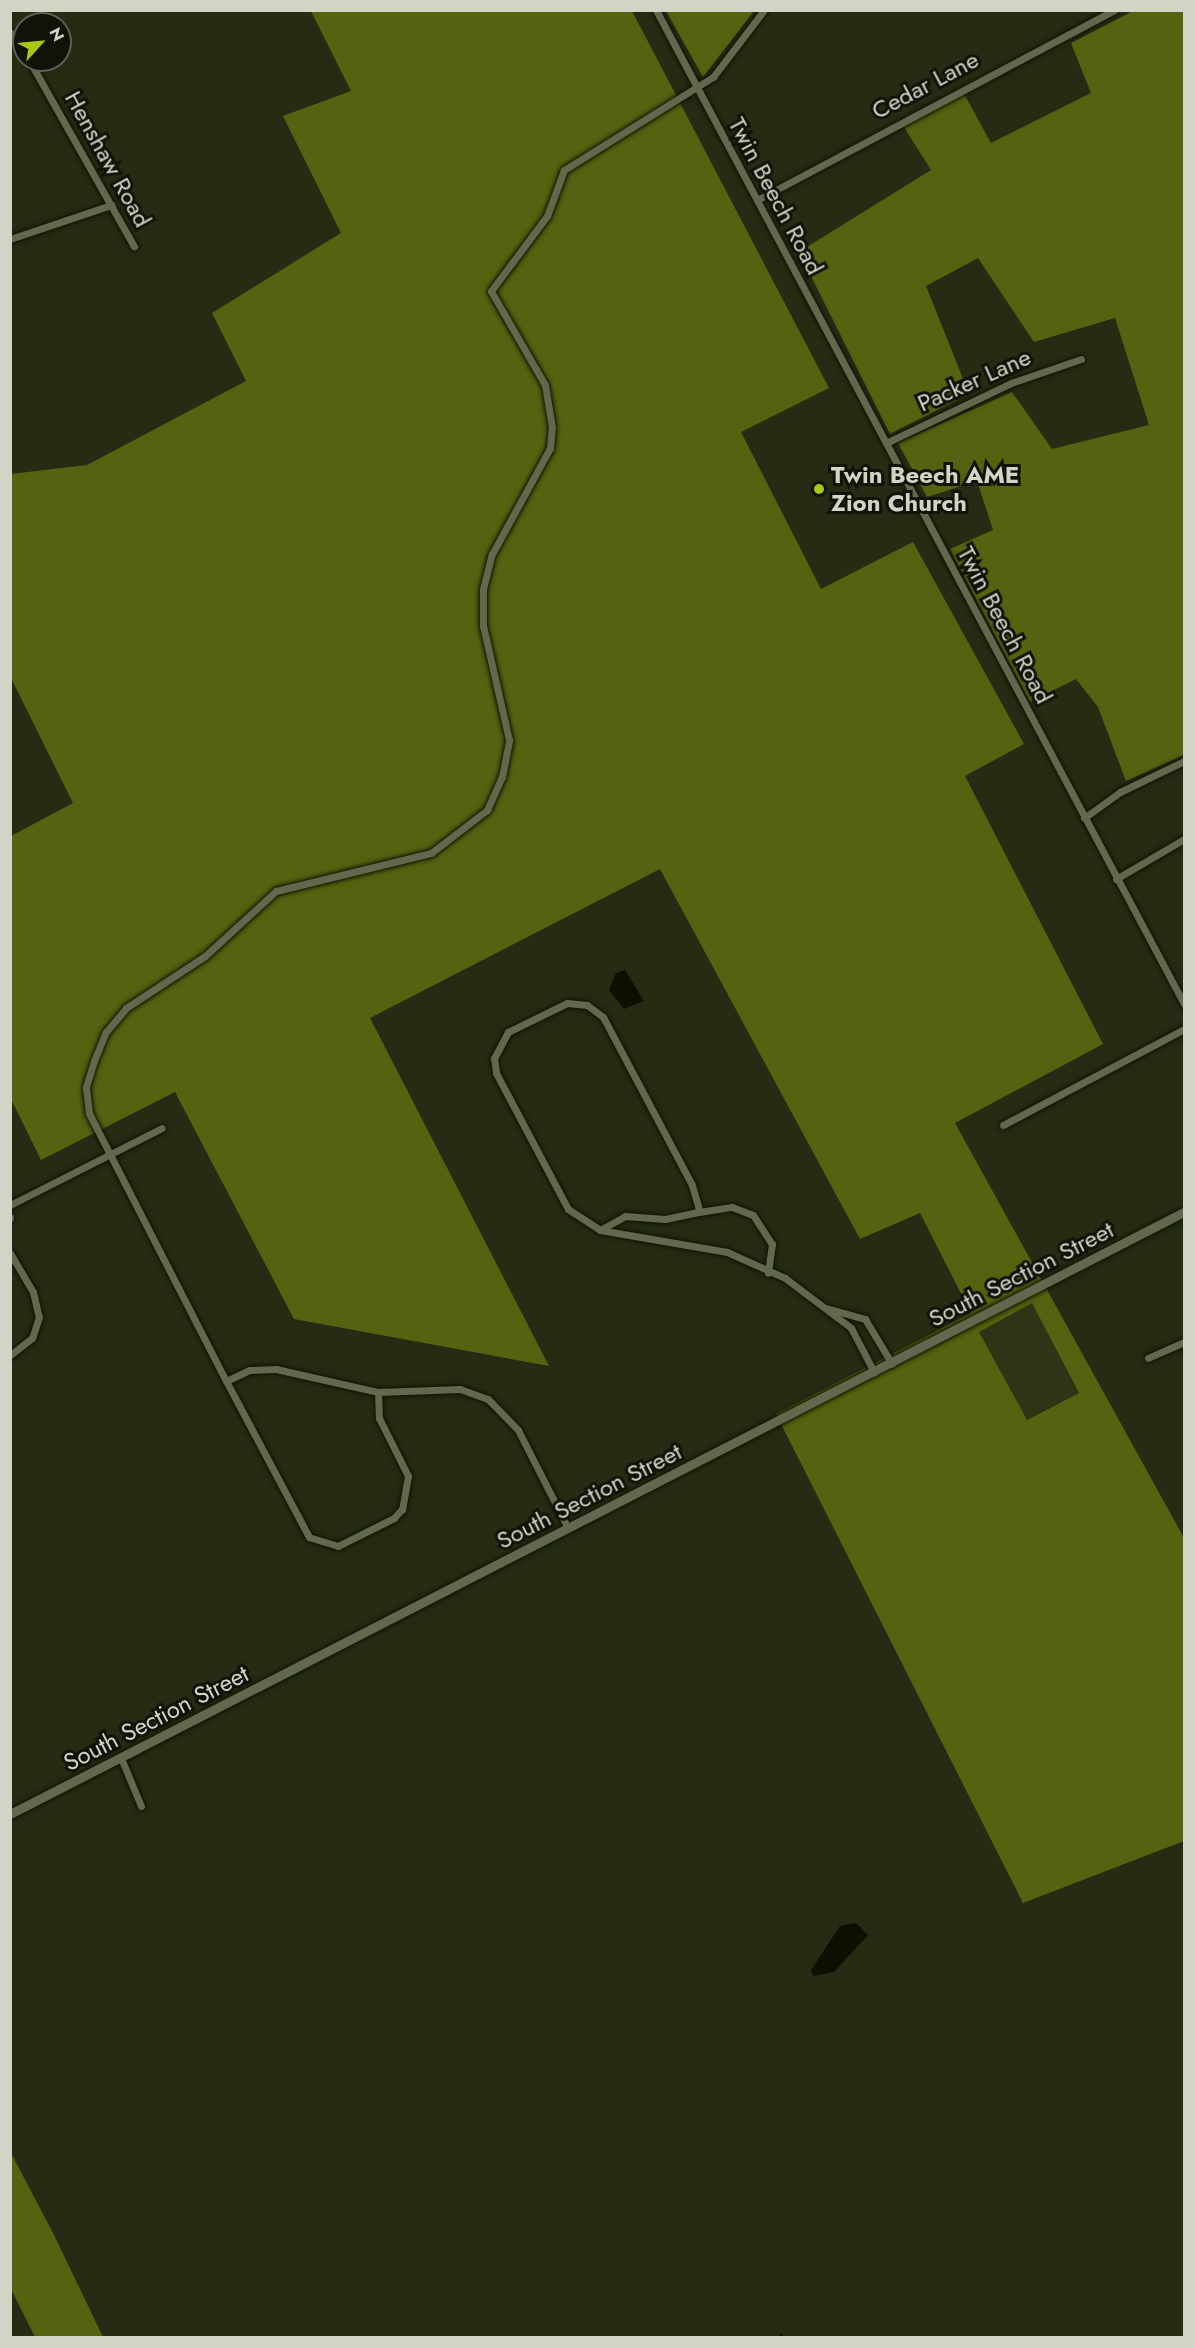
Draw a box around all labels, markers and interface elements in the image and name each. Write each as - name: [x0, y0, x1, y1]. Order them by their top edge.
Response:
- north arrow: [12, 12, 72, 72]
- text: N: [44, 24, 70, 45]
- street label: Cedar Lane: [867, 45, 983, 125]
- street label: Henshaw Road: [59, 86, 157, 232]
- street label: Twin Beech Road: [722, 112, 830, 280]
- street label: Packer Lane: [913, 342, 1035, 418]
- place label: Twin Beech AME Zion Church: [831, 461, 1019, 517]
- marker: Twin Beech AME Zion Church: [812, 482, 826, 496]
- street label: Twin Beech Road: [951, 541, 1059, 709]
- street label: South Section Street: [924, 1215, 1118, 1333]
- street label: South Section Street: [492, 1437, 686, 1555]
- street label: South Section Street: [59, 1659, 253, 1777]

